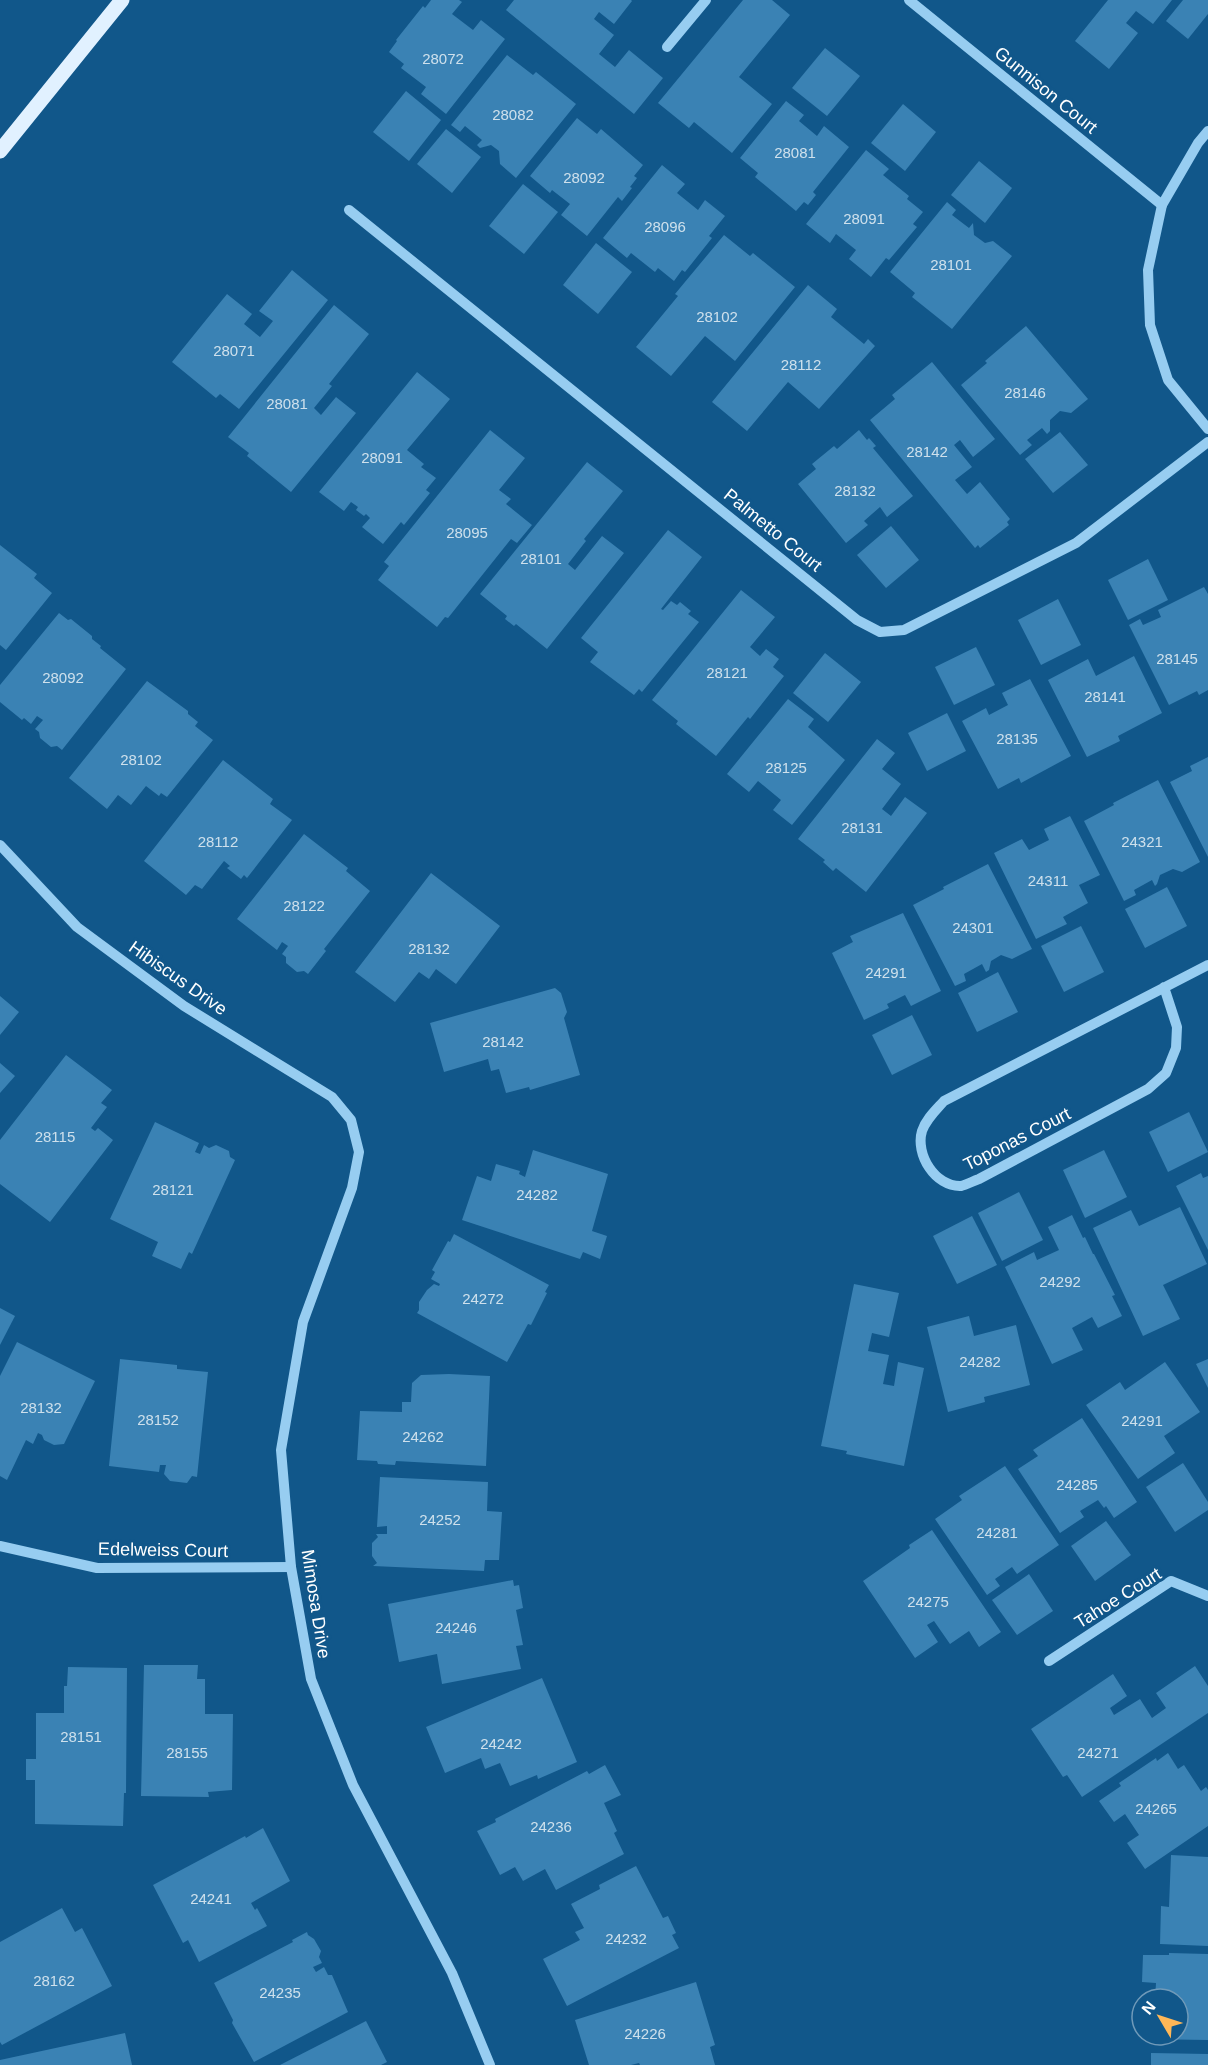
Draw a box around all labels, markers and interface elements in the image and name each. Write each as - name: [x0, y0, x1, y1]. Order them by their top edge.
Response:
- street label: Gunnison Court: [991, 43, 1101, 137]
- house number: 28072: [422, 50, 464, 67]
- house number: 28082: [492, 106, 534, 123]
- house number: 28081: [774, 144, 816, 161]
- house number: 28092: [563, 169, 605, 186]
- house number: 28091: [843, 210, 885, 227]
- house number: 28096: [644, 218, 686, 235]
- house number: 28101: [930, 256, 972, 273]
- house number: 28102: [696, 308, 738, 325]
- house number: 28071: [213, 342, 255, 359]
- house number: 28112: [781, 356, 821, 373]
- house number: 28146: [1004, 384, 1046, 401]
- house number: 28081: [266, 395, 308, 412]
- house number: 28142: [906, 443, 948, 460]
- house number: 28091: [361, 449, 403, 466]
- house number: 28132: [834, 482, 876, 499]
- street label: Palmetto Court: [720, 484, 826, 576]
- house number: 28095: [446, 524, 488, 541]
- house number: 28101: [520, 550, 562, 567]
- house number: 28145: [1156, 650, 1198, 667]
- house number: 28121: [706, 664, 748, 681]
- house number: 28092: [42, 669, 84, 686]
- house number: 28141: [1084, 688, 1126, 705]
- house number: 28135: [996, 730, 1038, 747]
- house number: 28102: [120, 751, 162, 768]
- house number: 28125: [765, 759, 807, 776]
- house number: 28131: [841, 819, 883, 836]
- house number: 28112: [198, 833, 238, 850]
- house number: 24321: [1121, 833, 1163, 850]
- house number: 24311: [1028, 872, 1068, 889]
- house number: 28122: [283, 897, 325, 914]
- house number: 24301: [952, 919, 994, 936]
- street label: Hibiscus Drive: [125, 937, 231, 1019]
- house number: 28132: [408, 940, 450, 957]
- house number: 24291: [865, 964, 907, 981]
- house number: 28142: [482, 1033, 524, 1050]
- street label: Toponas Court: [960, 1104, 1074, 1174]
- house number: 28115: [35, 1128, 75, 1145]
- house number: 28121: [152, 1181, 194, 1198]
- house number: 24282: [516, 1186, 558, 1203]
- house number: 24292: [1039, 1273, 1081, 1290]
- house number: 24272: [462, 1290, 504, 1307]
- house number: 24282: [959, 1353, 1001, 1370]
- house number: 28132: [20, 1399, 62, 1416]
- house number: 28152: [137, 1411, 179, 1428]
- house number: 24291: [1121, 1412, 1163, 1429]
- house number: 24262: [402, 1428, 444, 1445]
- house number: 24285: [1056, 1476, 1098, 1493]
- house number: 24252: [419, 1511, 461, 1528]
- house number: 24281: [976, 1524, 1018, 1541]
- street label: Edelweiss Court: [98, 1539, 228, 1561]
- street label: Mimosa Drive: [298, 1548, 334, 1660]
- street label: Tahoe Court: [1071, 1564, 1165, 1632]
- house number: 24275: [907, 1593, 949, 1610]
- house number: 24246: [435, 1619, 477, 1636]
- house number: 28151: [60, 1728, 102, 1745]
- house number: 24242: [480, 1735, 522, 1752]
- house number: 28155: [166, 1744, 208, 1761]
- house number: 24271: [1077, 1744, 1119, 1761]
- house number: 24265: [1135, 1800, 1177, 1817]
- house number: 24236: [530, 1818, 572, 1835]
- house number: 24241: [190, 1890, 232, 1907]
- house number: 24232: [605, 1930, 647, 1947]
- house number: 28162: [33, 1972, 75, 1989]
- house number: 24235: [259, 1984, 301, 2001]
- north arrow: [1130, 1987, 1190, 2047]
- text: N: [1138, 1998, 1159, 2018]
- house number: 24226: [624, 2025, 666, 2042]

